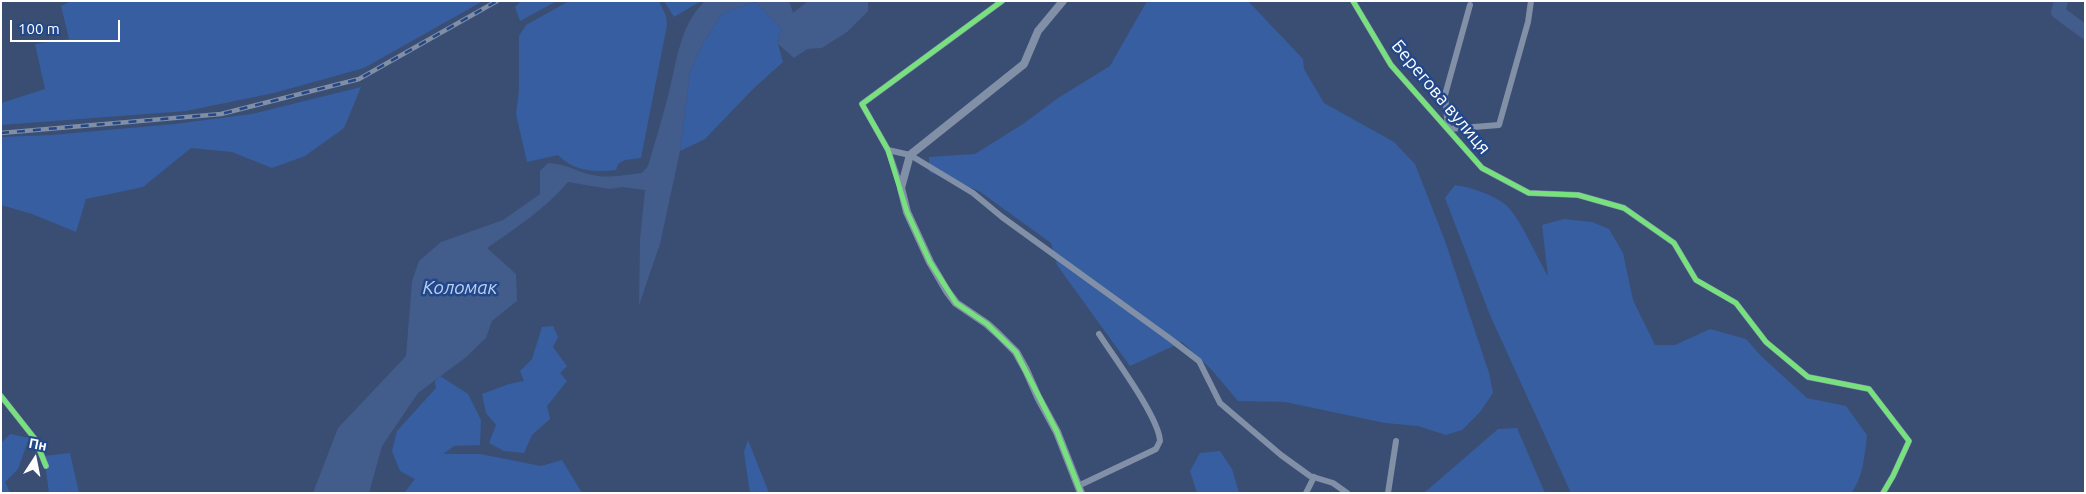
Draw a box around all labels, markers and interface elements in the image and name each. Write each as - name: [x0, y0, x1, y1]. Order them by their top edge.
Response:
- scale bar: [12, 10, 122, 42]
- text: 100 m: [18, 20, 60, 37]
- street label: Берегова вулиця: [1387, 36, 1495, 158]
- water label: Коломак: [423, 277, 497, 299]
- north arrow: [10, 434, 60, 484]
- text: Пн: [27, 435, 48, 454]

